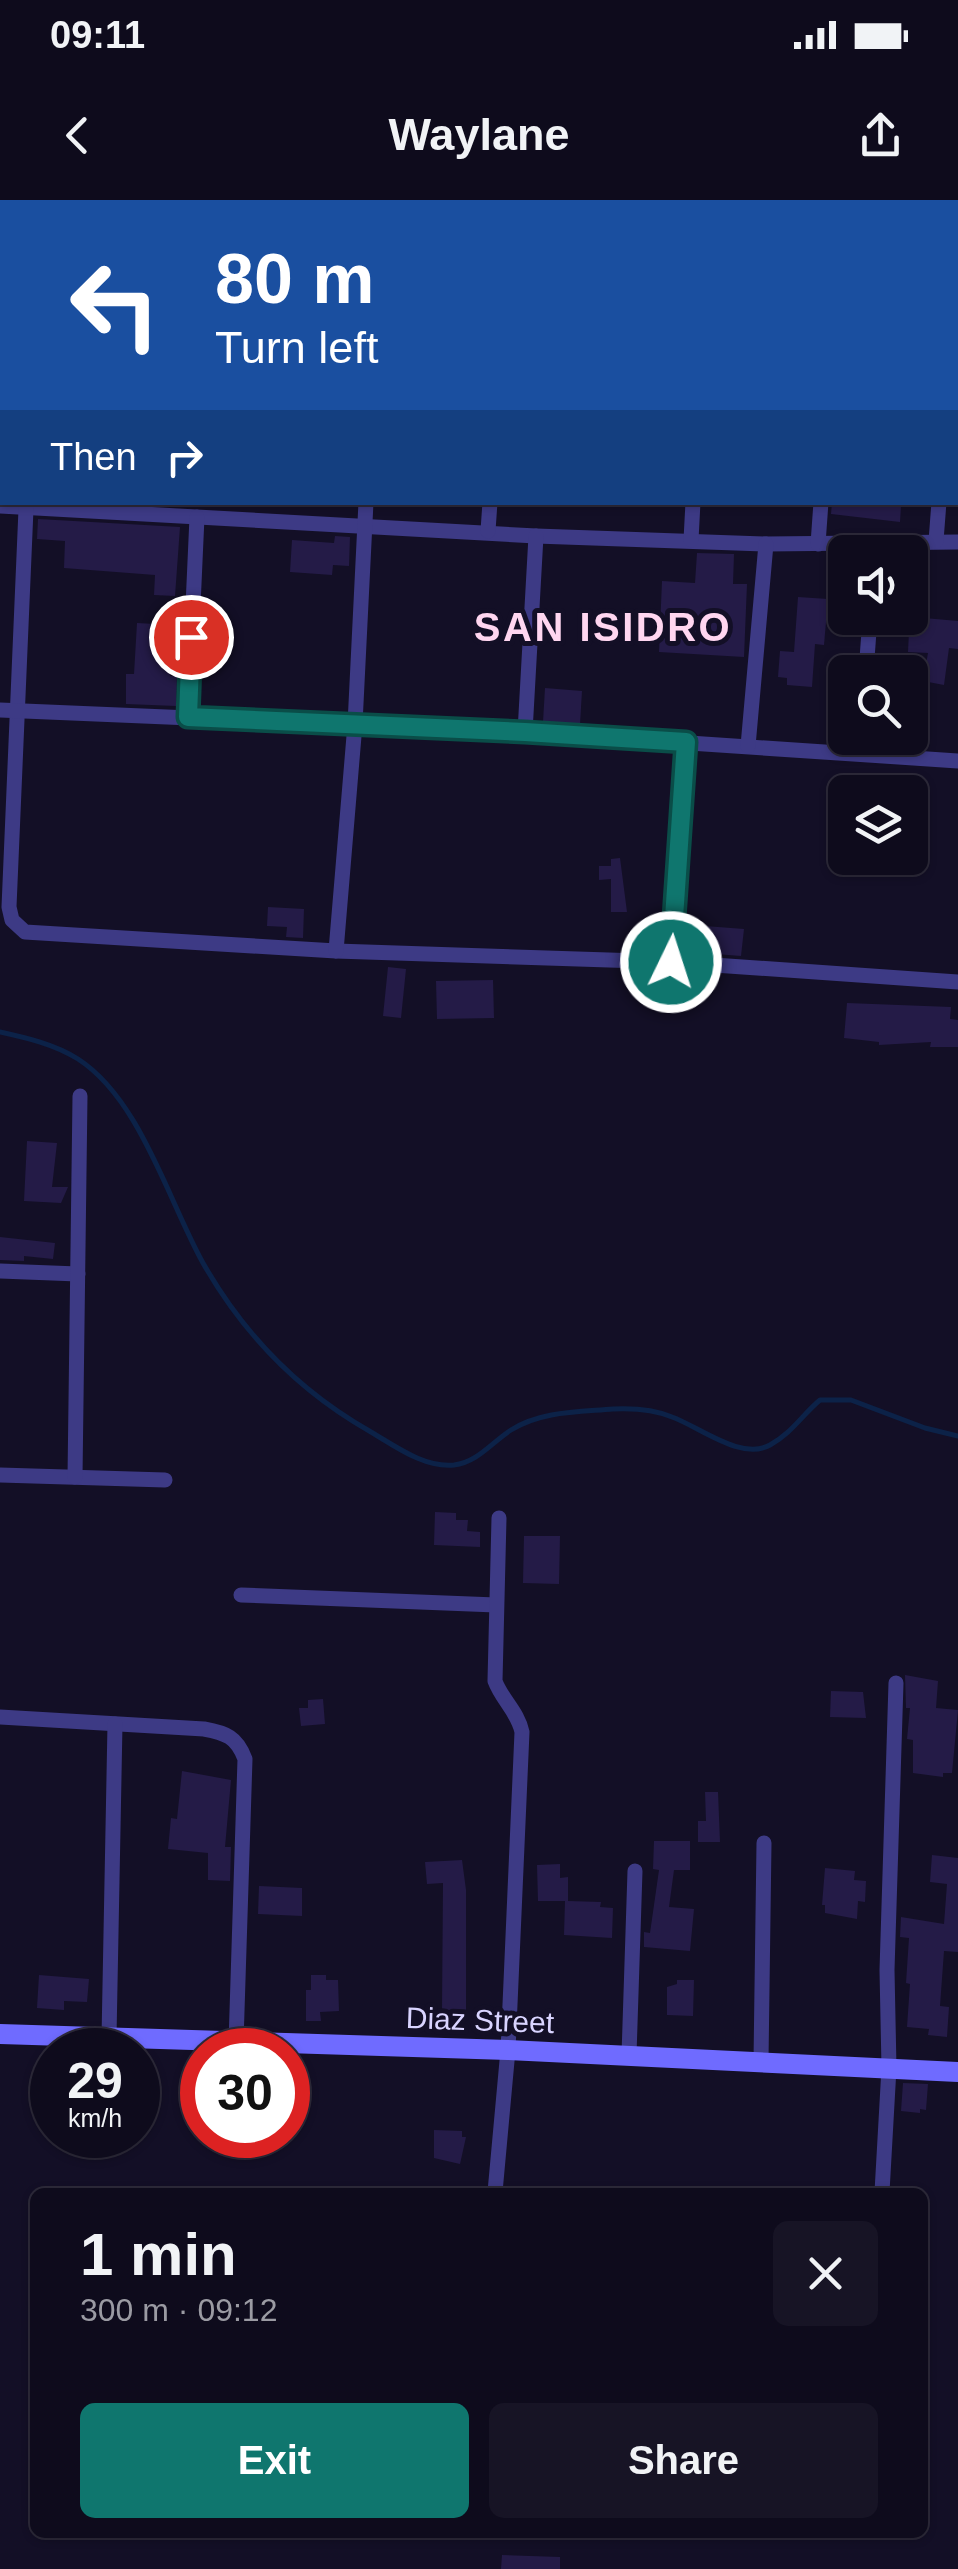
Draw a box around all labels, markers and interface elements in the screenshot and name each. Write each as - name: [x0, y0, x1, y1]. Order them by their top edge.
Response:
- text: 09:11: [50, 14, 145, 56]
- icon: back: [50, 108, 105, 163]
- icon: share: [853, 108, 908, 163]
- text: Waylane: [389, 109, 569, 160]
- icon: left: [50, 240, 180, 370]
- text: 80 m: [215, 240, 375, 318]
- text: Turn left: [215, 322, 378, 373]
- icon: right: [157, 430, 212, 485]
- text: Then: [50, 436, 137, 478]
- map controls: [828, 535, 928, 875]
- button: sound: [828, 535, 928, 635]
- pin: [149, 595, 234, 680]
- district label: SAN ISIDRO: [474, 605, 732, 649]
- icon: arrive: [164, 610, 219, 665]
- button: search: [828, 655, 928, 755]
- button: layers: [828, 775, 928, 875]
- position arrow: [619, 910, 723, 1014]
- street label: Diaz Street: [405, 2001, 555, 2039]
- speed limit sign: 30: [180, 2028, 310, 2158]
- text: 29: [67, 2053, 123, 2109]
- text: km/h: [68, 2104, 122, 2132]
- text: 1 min: [80, 2221, 237, 2288]
- button: close: [773, 2221, 878, 2326]
- text: 300 m · 09:12: [80, 2292, 277, 2328]
- button: Exit: [80, 2403, 469, 2518]
- button: Share: [489, 2403, 878, 2518]

